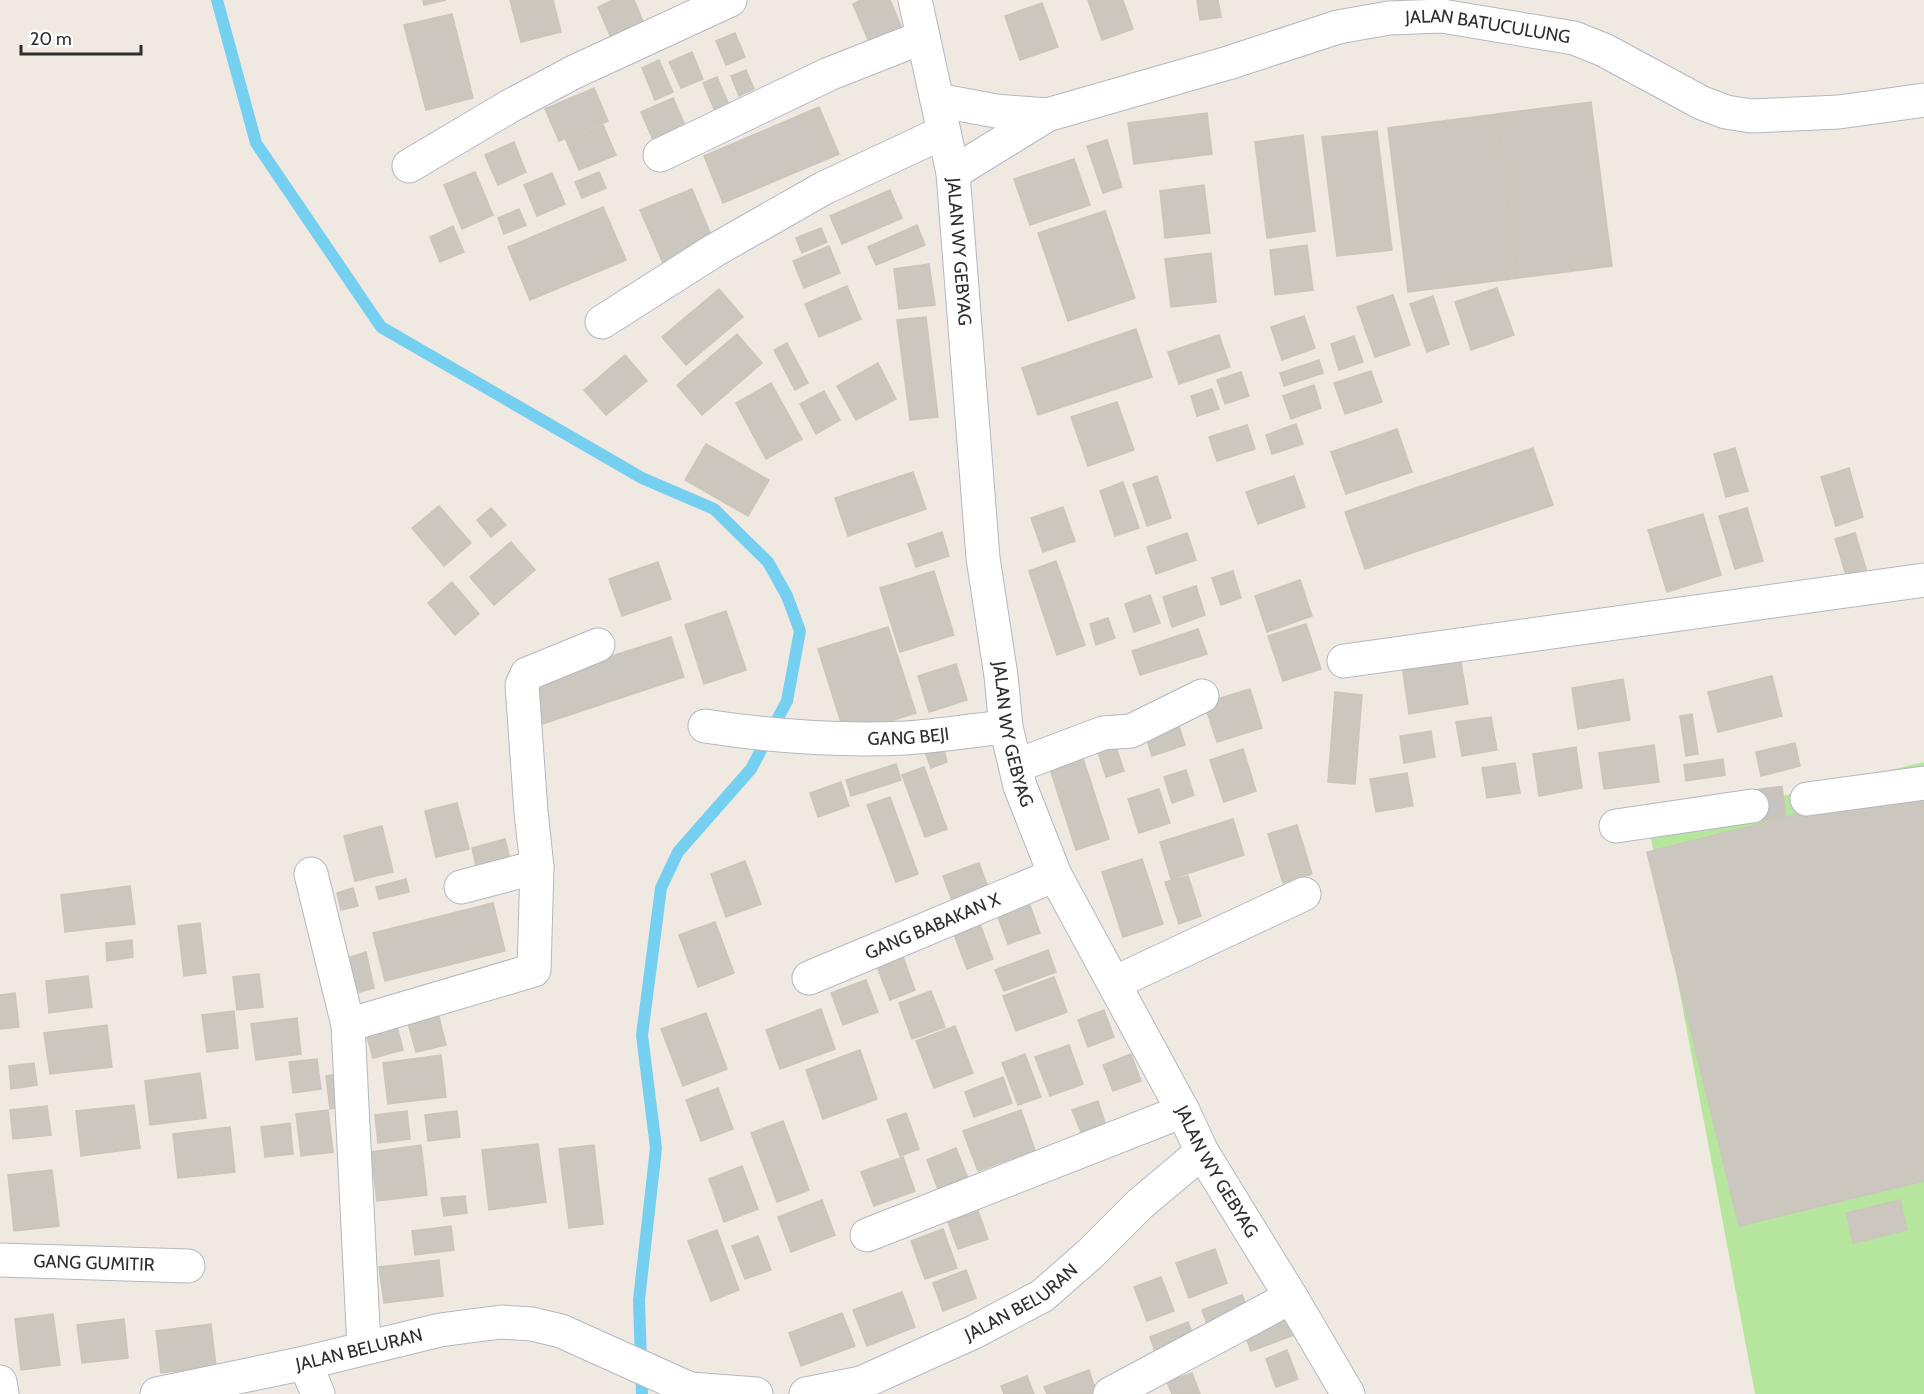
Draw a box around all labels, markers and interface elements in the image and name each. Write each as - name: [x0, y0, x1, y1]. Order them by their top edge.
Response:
- street label: JALAN BATUCULUNG: [1404, 5, 1572, 48]
- scale bar: [21, 18, 141, 56]
- text: 20 m: [30, 28, 72, 50]
- street label: JALAN WY GEBYAG: [942, 176, 976, 326]
- street label: JALAN WY GEBYAG: [988, 659, 1038, 810]
- street label: GANG BEJI: [867, 723, 950, 750]
- street label: GANG BABAKAN X: [862, 888, 1004, 964]
- street label: JALAN WY GEBYAG: [1171, 1101, 1263, 1242]
- street label: GANG GUMITIR: [33, 1250, 155, 1276]
- street label: JALAN BELURAN: [960, 1259, 1082, 1346]
- street label: JALAN BELURAN: [293, 1324, 425, 1376]

